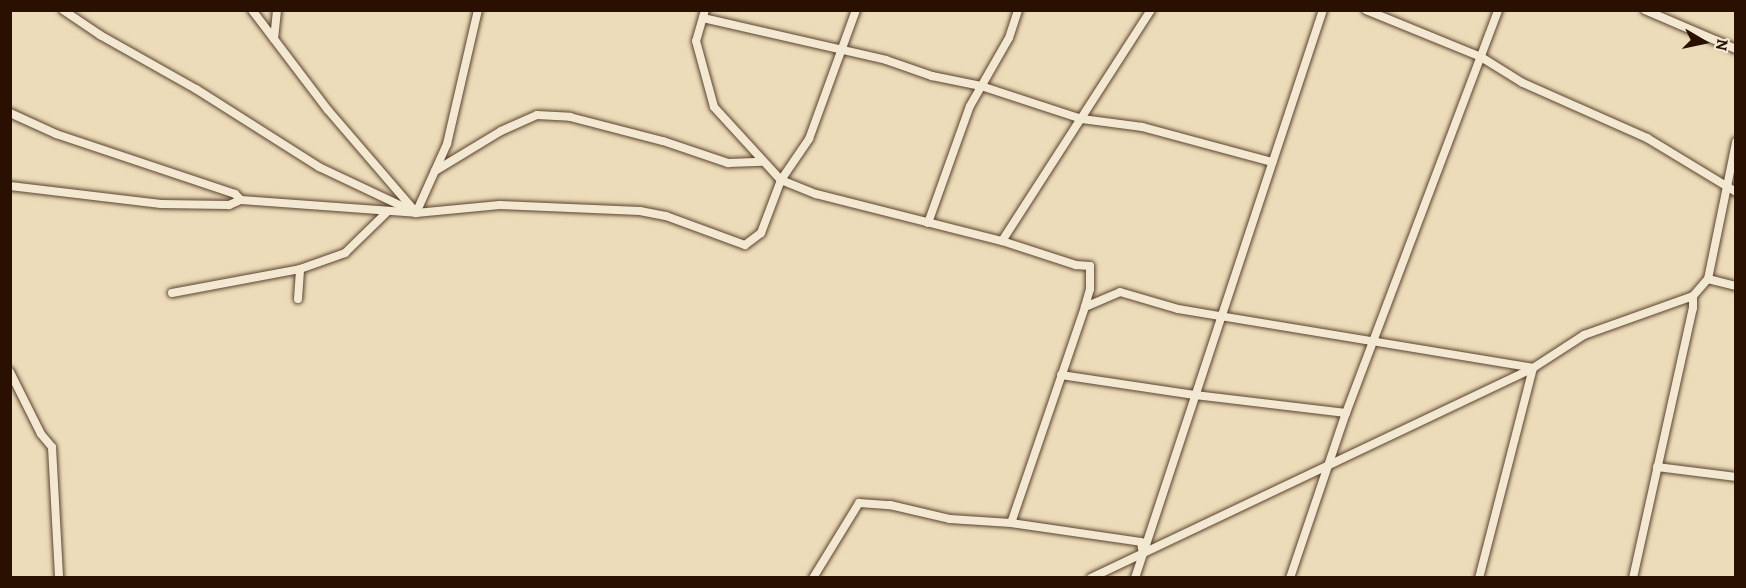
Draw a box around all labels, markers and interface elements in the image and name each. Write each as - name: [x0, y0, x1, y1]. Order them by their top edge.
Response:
- north arrow: [1674, 12, 1734, 72]
- text: N: [1710, 37, 1734, 52]

